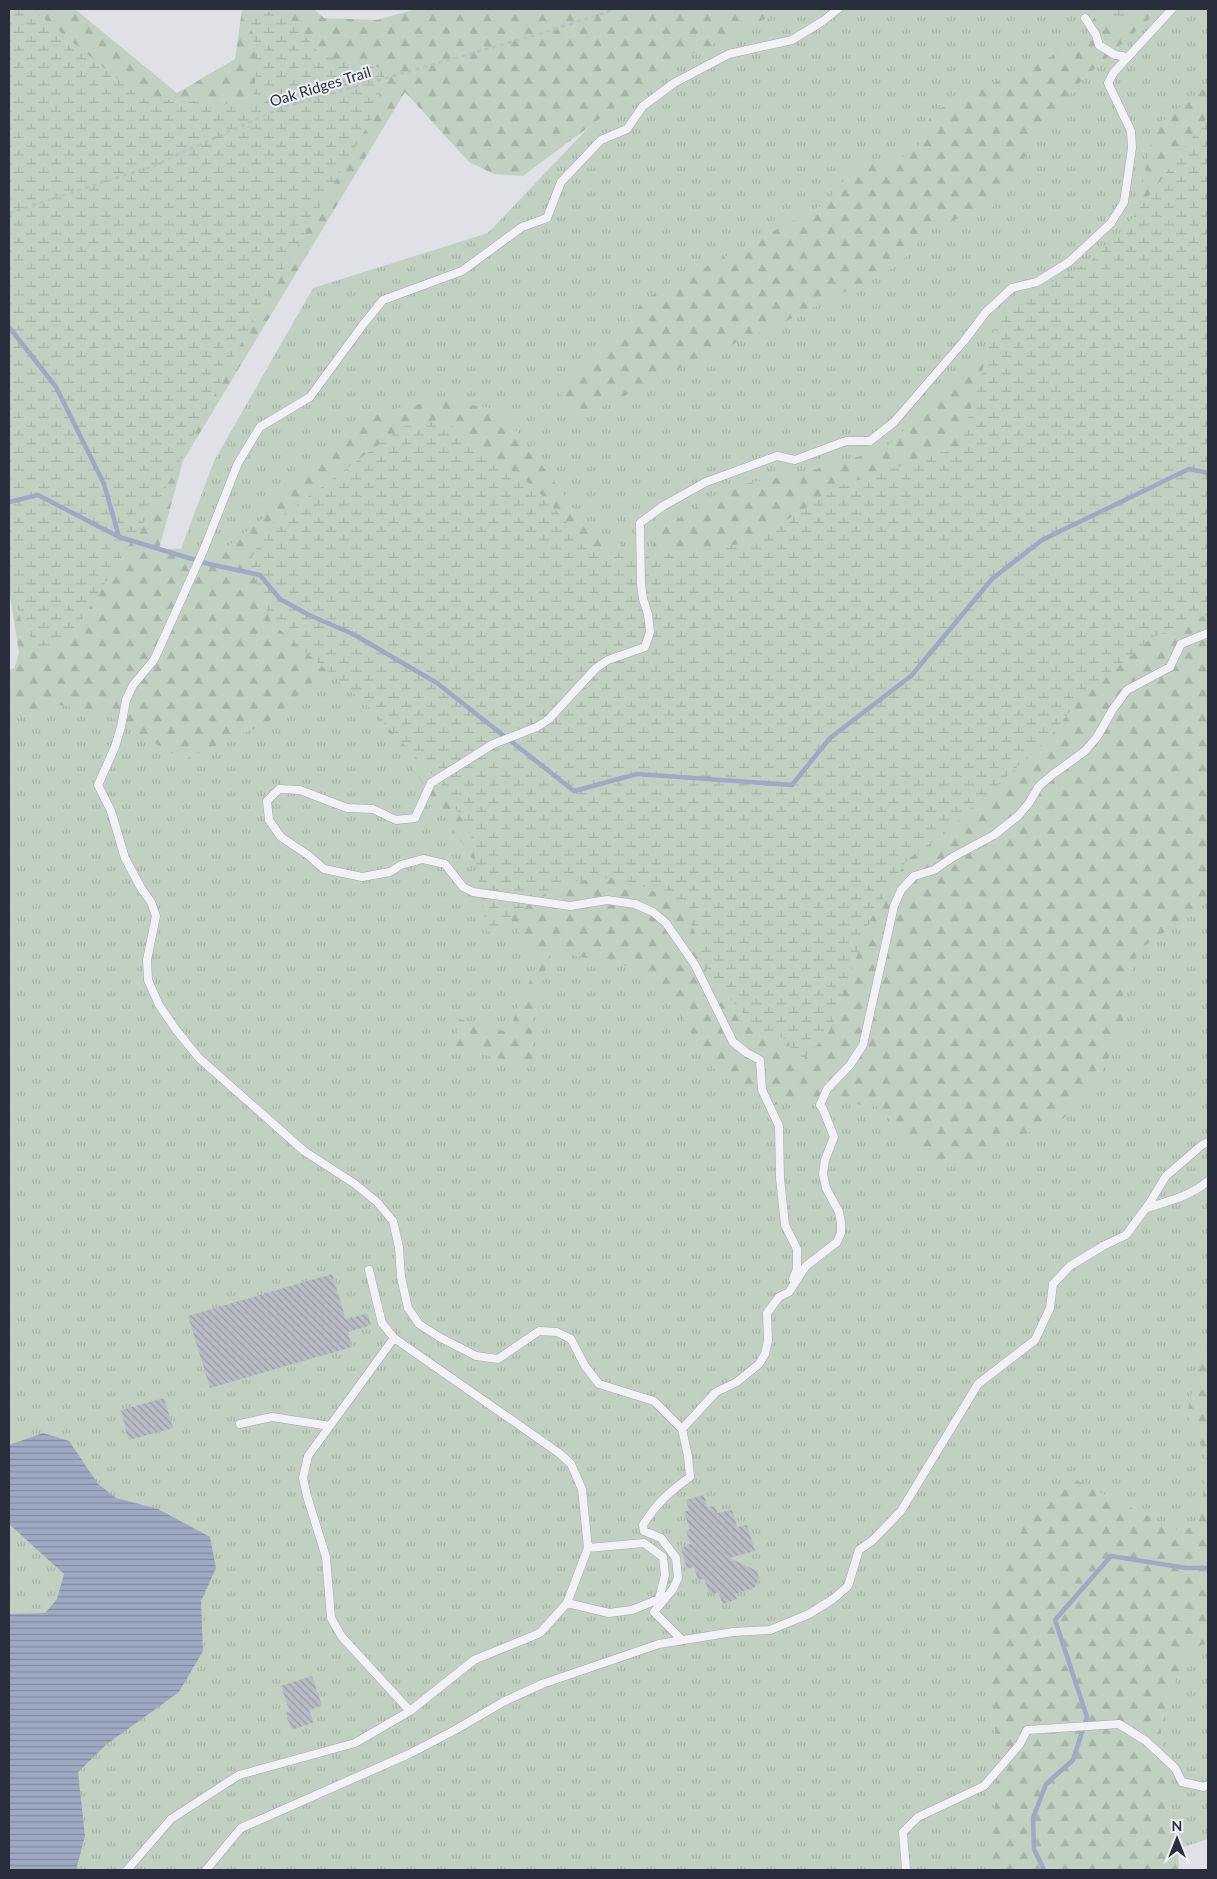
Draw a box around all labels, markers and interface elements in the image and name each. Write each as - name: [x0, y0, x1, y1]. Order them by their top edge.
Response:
- street label: Oak Ridges Trail: [267, 62, 373, 110]
- north arrow: [1152, 1814, 1202, 1864]
- text: N: [1172, 1817, 1182, 1834]

